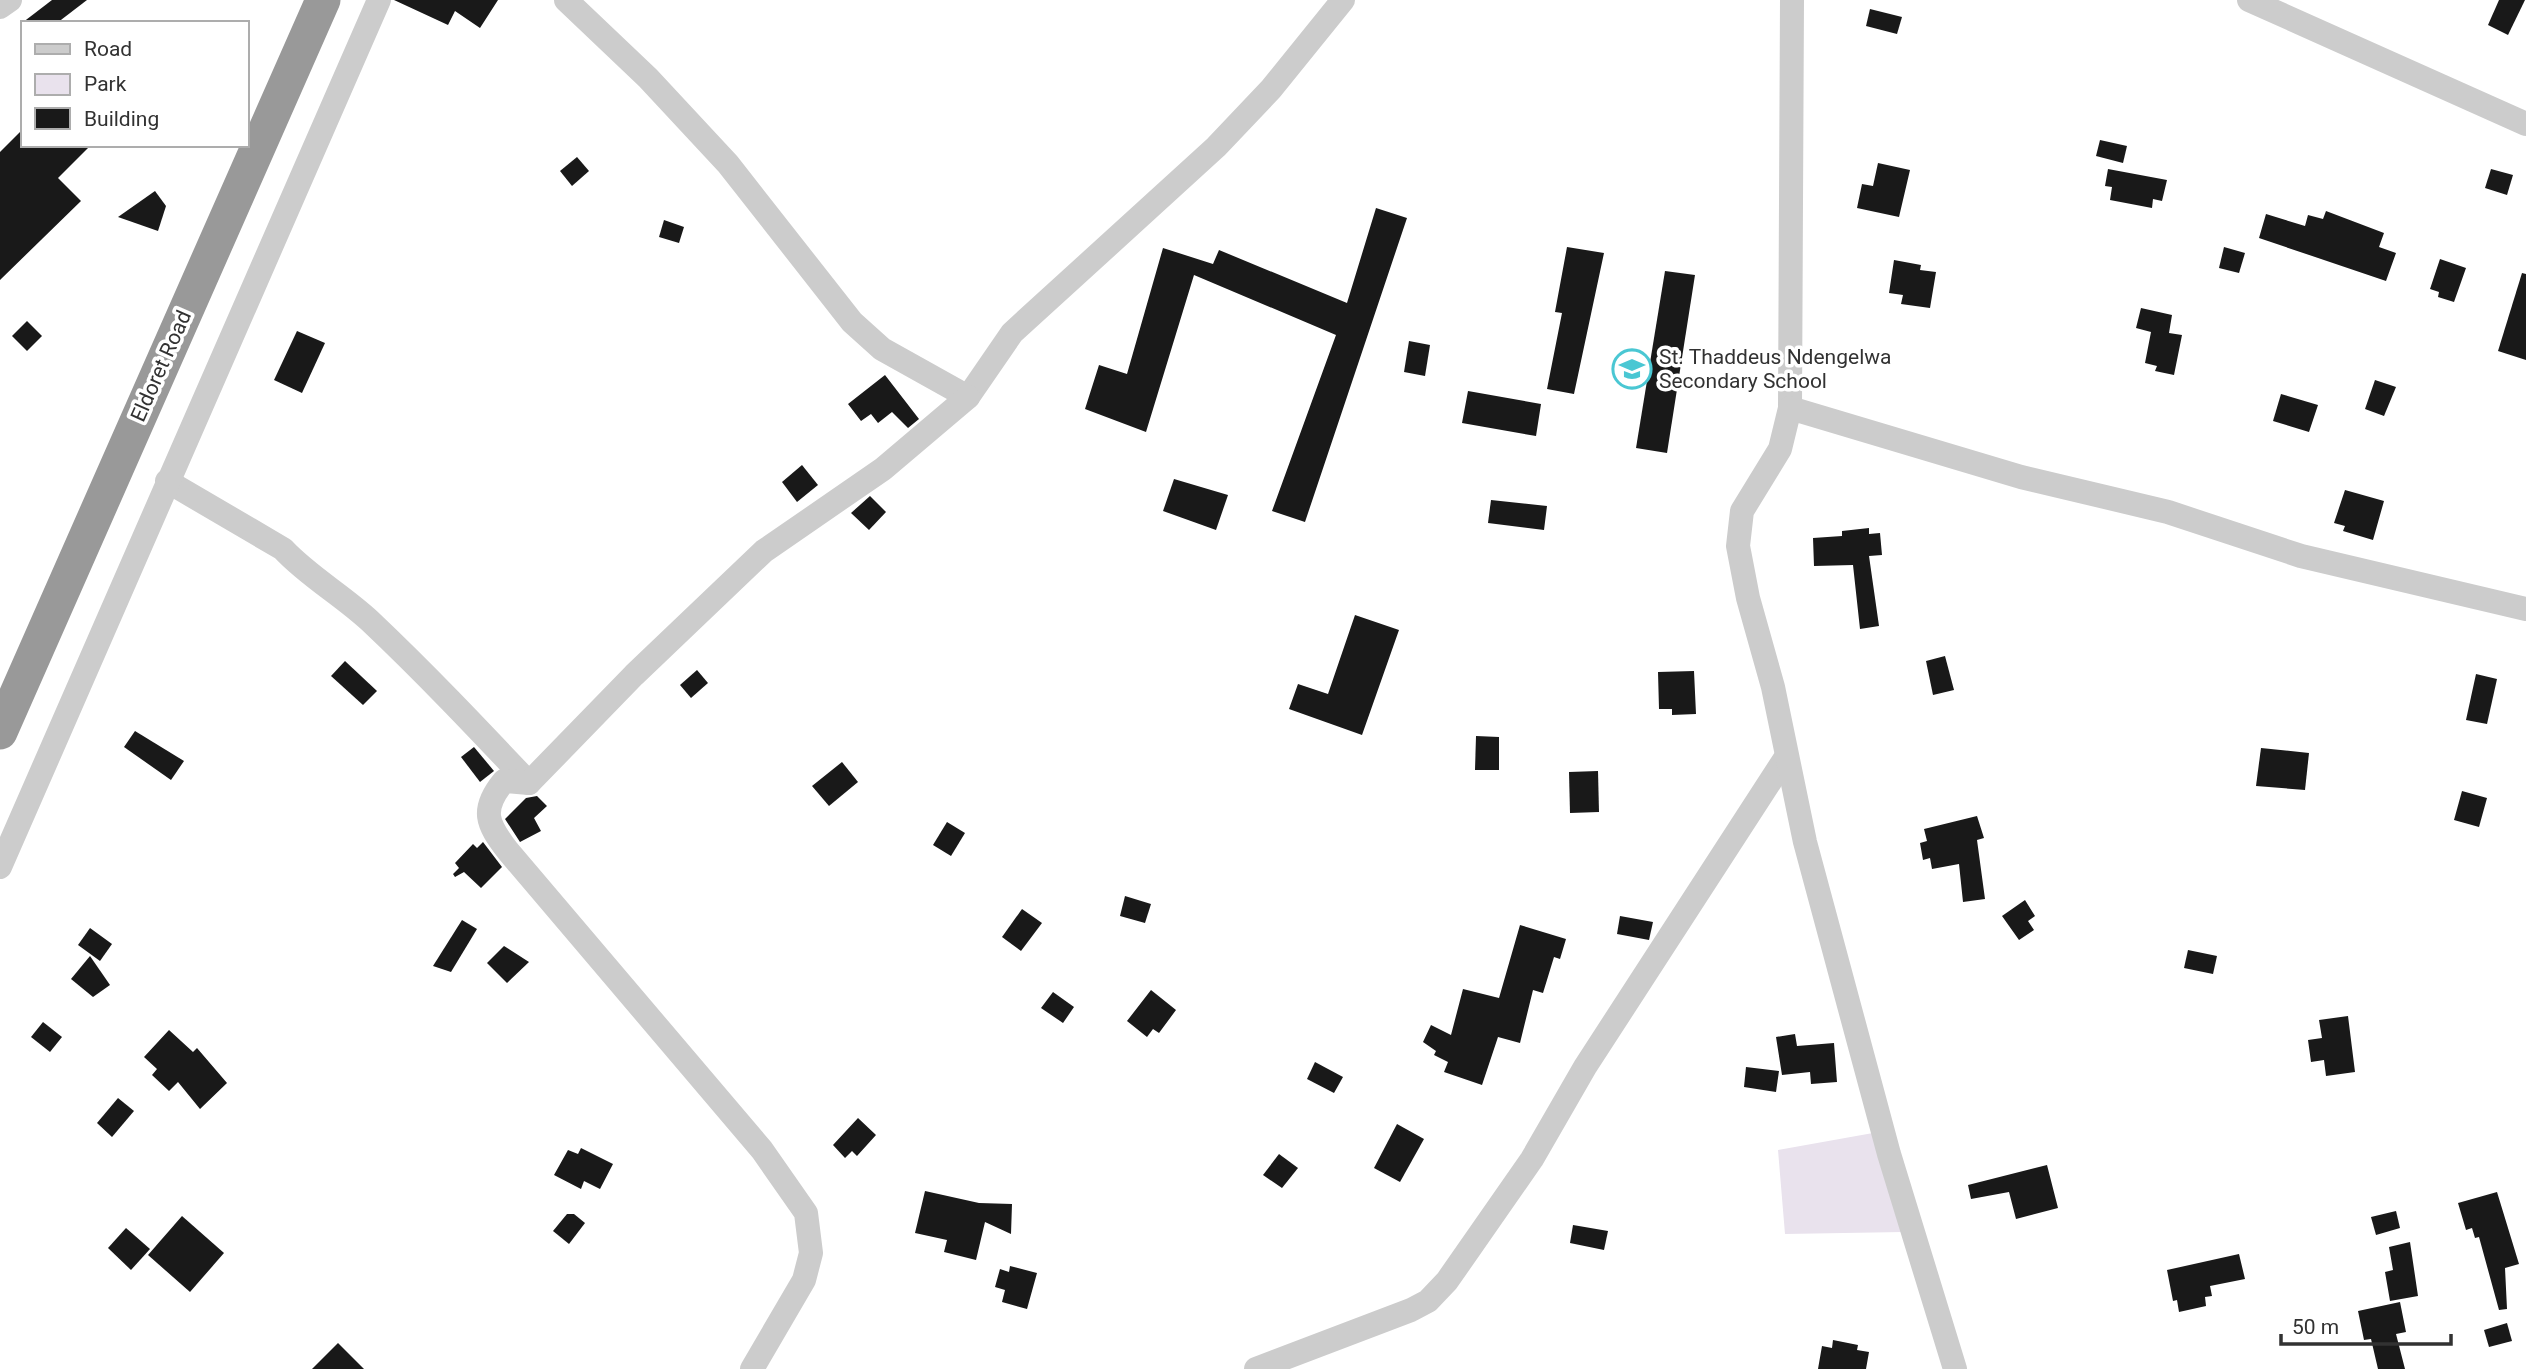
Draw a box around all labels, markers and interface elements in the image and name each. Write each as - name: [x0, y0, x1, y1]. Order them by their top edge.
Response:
- legend: [21, 21, 248, 147]
- text: Road: [84, 37, 132, 61]
- text: Park: [84, 72, 127, 96]
- text: Building: [84, 107, 159, 131]
- street label: Eldoret Road: [126, 307, 196, 425]
- place label: St. Thaddeus Ndengelwa Secondary School: [1659, 345, 1891, 393]
- school or university icon: St. Thaddeus Ndengelwa Secondary School: [1611, 348, 1653, 390]
- scale bar: [2281, 1302, 2451, 1346]
- text: 50 m: [2292, 1315, 2339, 1339]

